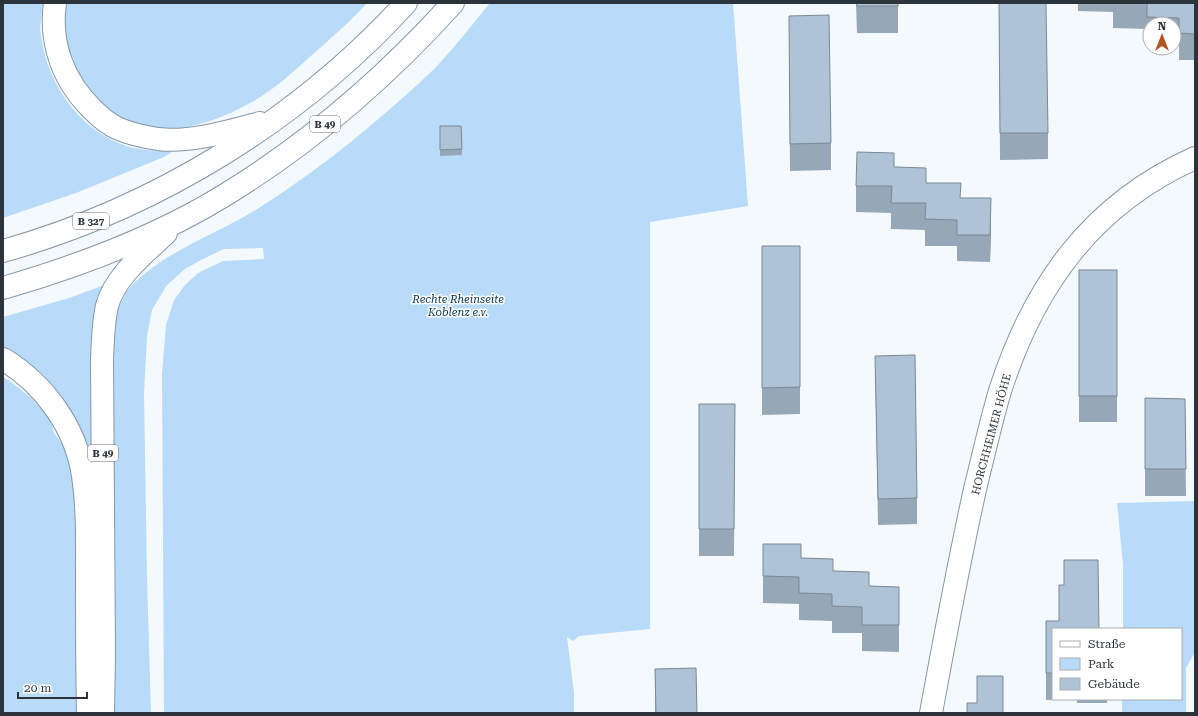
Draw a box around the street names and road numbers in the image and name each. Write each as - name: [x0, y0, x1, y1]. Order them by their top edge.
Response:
- road number: B 49: [310, 116, 340, 132]
- road number: B 327: [73, 213, 109, 229]
- street label: HORCHHEIMER HÖHE: [968, 372, 1014, 496]
- road number: B 49: [88, 445, 118, 461]

